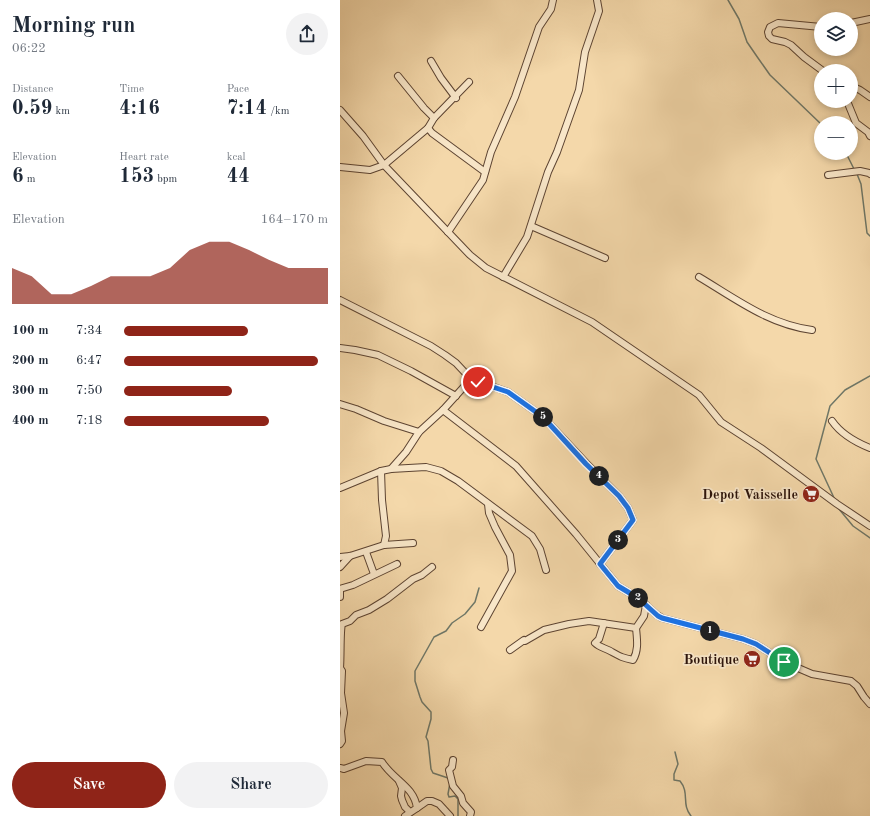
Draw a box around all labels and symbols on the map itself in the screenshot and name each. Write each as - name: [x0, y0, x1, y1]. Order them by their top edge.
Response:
- pin: [461, 365, 495, 399]
- pin: 5: [533, 407, 553, 427]
- pin: 4: [589, 466, 609, 486]
- supermarket icon: Depot Vaisselle: [801, 484, 821, 504]
- place label: Depot Vaisselle: [702, 488, 798, 502]
- pin: 3: [608, 530, 628, 550]
- pin: 2: [628, 588, 648, 608]
- pin: 1: [700, 621, 720, 641]
- pin: [767, 645, 801, 679]
- supermarket icon: Boutique: [742, 649, 762, 669]
- place label: Boutique: [683, 653, 739, 667]

